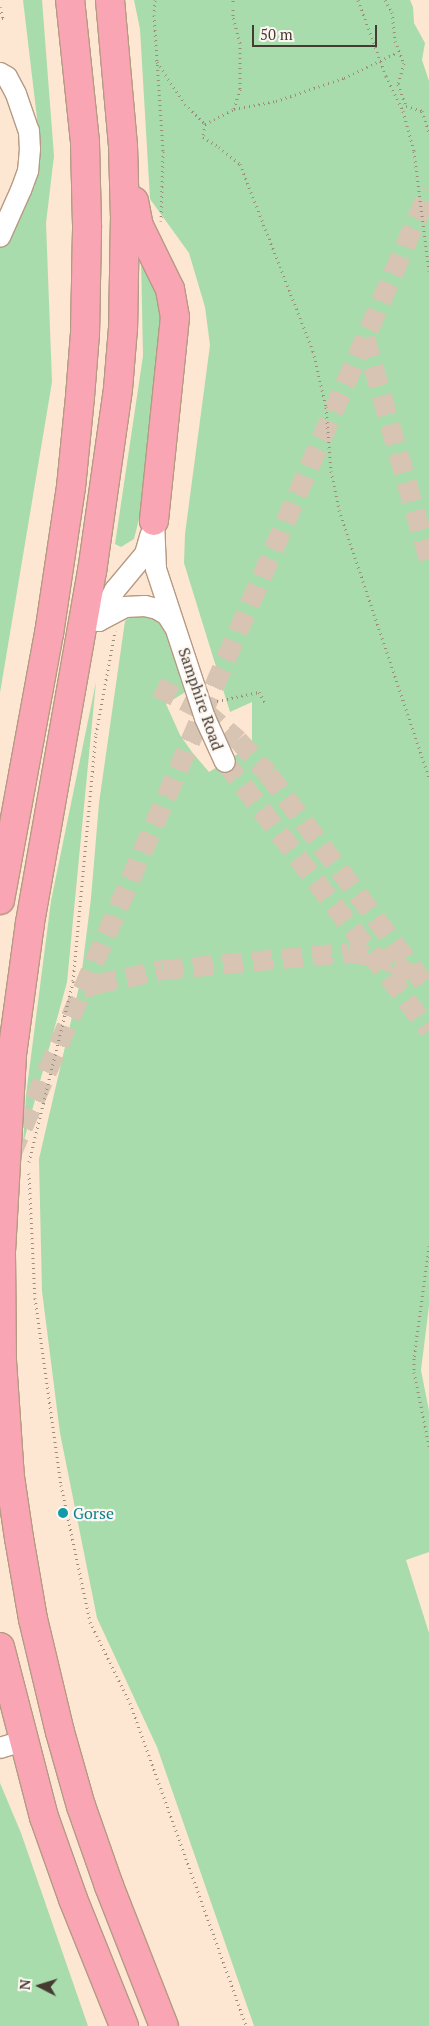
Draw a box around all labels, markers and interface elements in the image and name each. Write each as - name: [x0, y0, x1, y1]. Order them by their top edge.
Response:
- scale bar: [254, 15, 379, 47]
- text: 50 m: [260, 24, 293, 44]
- street label: Samphire Road: [174, 645, 228, 753]
- place label: Gorse: [73, 1503, 114, 1523]
- marker: Gorse: [57, 1507, 69, 1519]
- north arrow: [15, 1961, 65, 2011]
- text: N: [15, 1979, 34, 1991]

